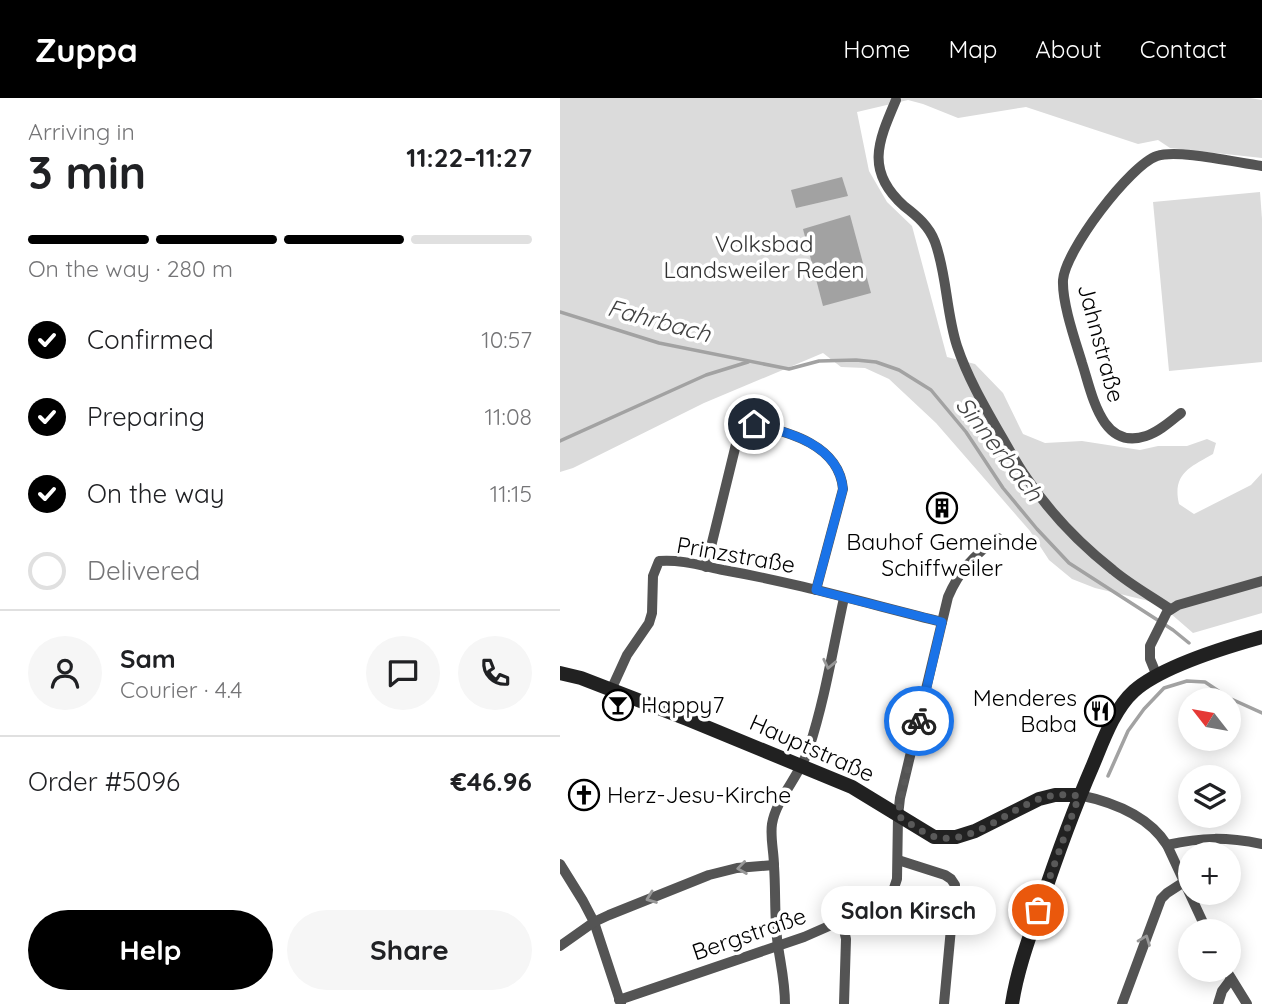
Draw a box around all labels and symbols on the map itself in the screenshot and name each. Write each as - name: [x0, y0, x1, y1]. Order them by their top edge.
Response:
- park label: Volksbad Landsweiler Reden: [663, 229, 865, 284]
- street label: Jahnstraße: [1072, 280, 1131, 405]
- water label: Fahrbach: [604, 292, 715, 348]
- water label: Sinnerbach: [950, 390, 1050, 507]
- pin: [724, 394, 784, 454]
- building icon: Bauhof Gemeinde Schiffweiler: [925, 491, 959, 525]
- place label: Bauhof Gemeinde Schiffweiler: [846, 527, 1038, 582]
- street label: Prinzstraße: [675, 530, 798, 579]
- one-way arrow: [823, 658, 838, 670]
- place label: Menderes Baba: [973, 683, 1077, 738]
- courier: [884, 686, 954, 756]
- bar icon: Happy7: [601, 688, 635, 722]
- north arrow: [1178, 688, 1241, 751]
- place label: Happy7: [641, 690, 724, 719]
- restaurant icon: Menderes Baba: [1083, 694, 1117, 728]
- street label: Hauptstraße: [745, 707, 879, 788]
- church icon: Herz-Jesu-Kirche: [567, 778, 601, 812]
- place label: Herz-Jesu-Kirche: [607, 780, 791, 809]
- one-way arrow: [736, 861, 748, 876]
- pin: [1008, 880, 1068, 940]
- callout: Salon Kirsch: [821, 886, 996, 934]
- one-way arrow: [646, 890, 658, 904]
- street label: Bergstraße: [688, 901, 810, 967]
- one-way arrow: [1137, 934, 1151, 946]

